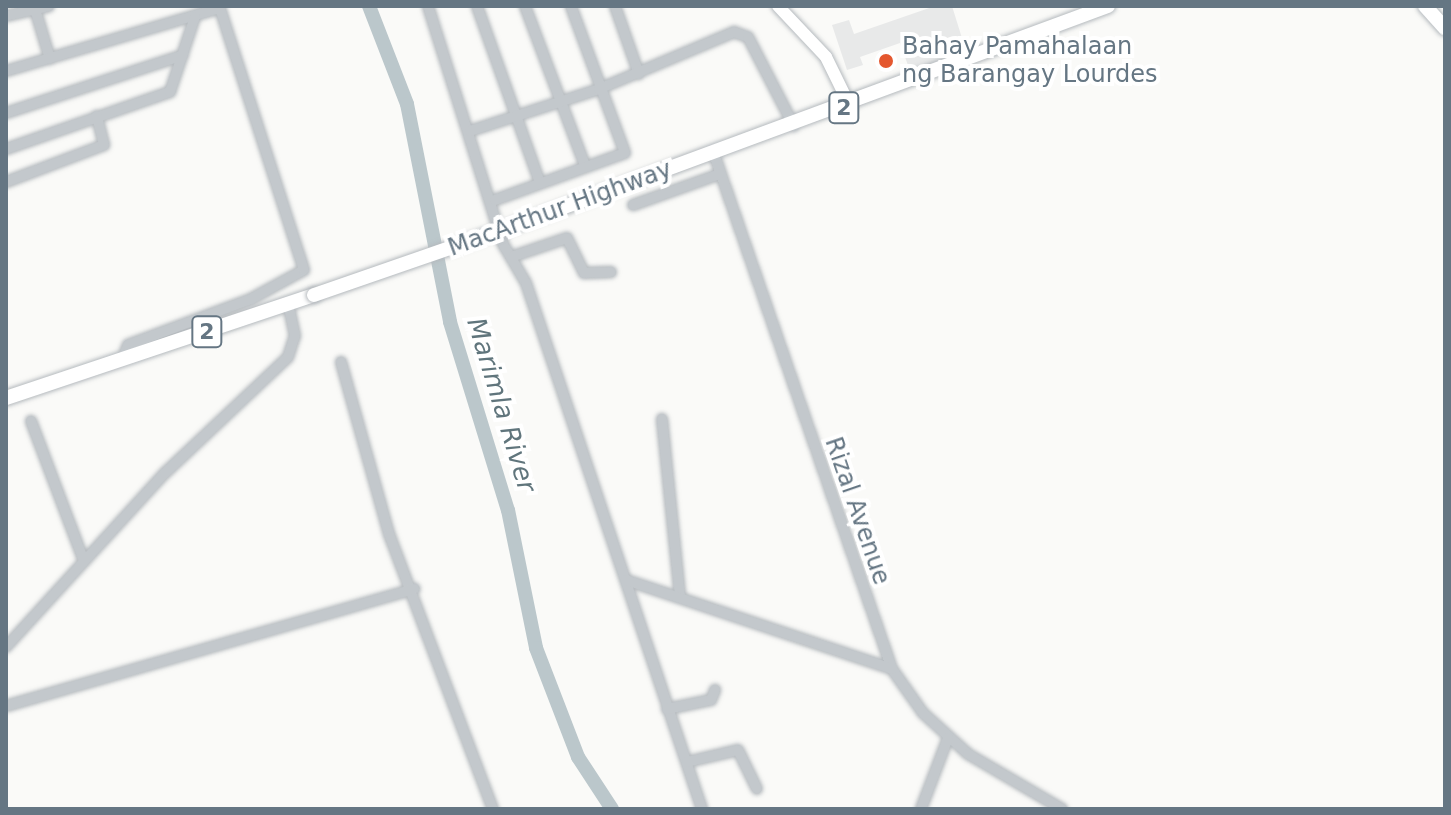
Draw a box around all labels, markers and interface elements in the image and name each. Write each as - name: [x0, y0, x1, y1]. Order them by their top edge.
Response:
- place label: Bahay Pamahalaan ng Barangay Lourdes: [902, 33, 1158, 89]
- marker: Bahay Pamahalaan ng Barangay Lourdes: [877, 52, 895, 70]
- road number: 2: [828, 90, 860, 126]
- street label: MacArthur Highway: [444, 155, 676, 263]
- road number: 2: [191, 314, 223, 350]
- water label: Marimla River: [460, 314, 542, 496]
- street label: Rizal Avenue: [818, 433, 896, 589]

